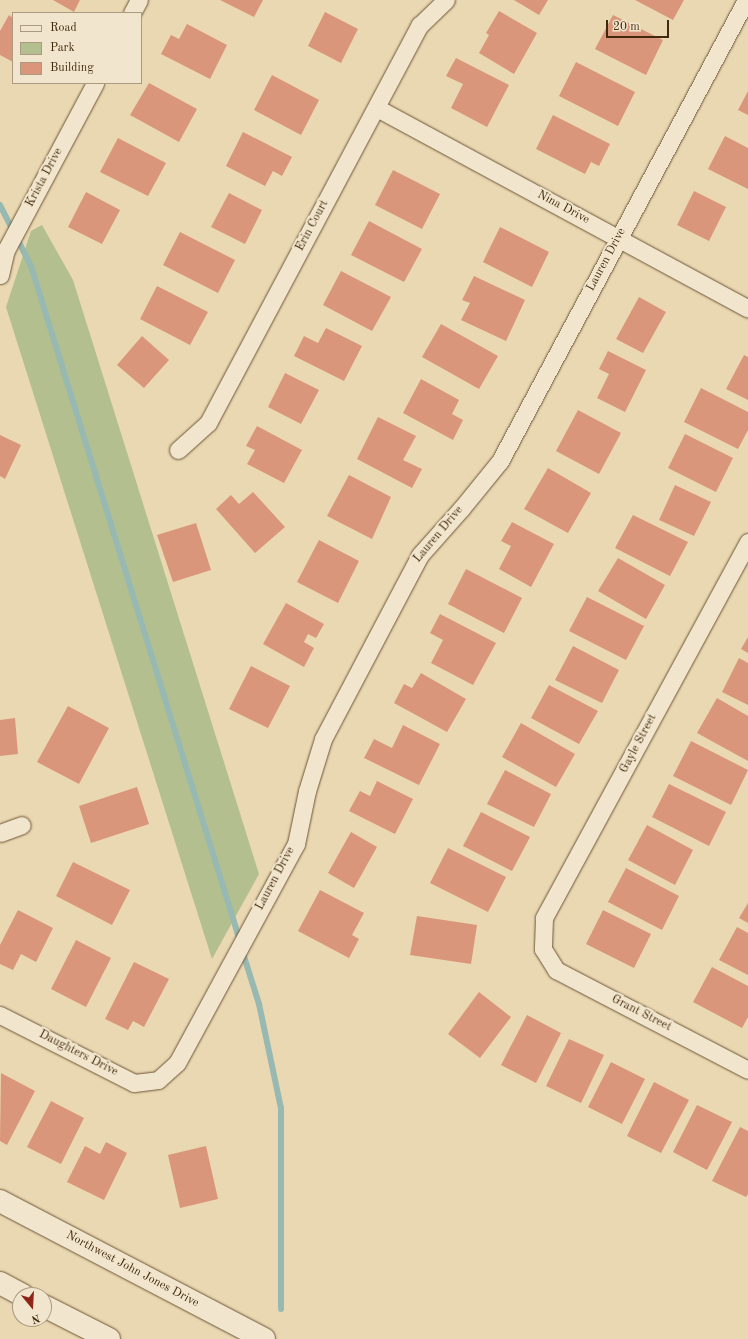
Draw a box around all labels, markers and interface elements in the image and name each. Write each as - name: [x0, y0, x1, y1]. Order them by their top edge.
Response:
- legend: [12, 12, 142, 84]
- scale bar: [608, 12, 671, 38]
- text: 20 m: [613, 21, 640, 33]
- text: Road: [50, 22, 77, 34]
- text: Park: [50, 42, 75, 54]
- text: Building: [50, 62, 94, 74]
- street label: Krista Drive: [23, 146, 67, 210]
- street label: Nina Drive: [534, 188, 592, 228]
- street label: Erin Court: [294, 198, 332, 254]
- street label: Lauren Drive: [584, 226, 630, 294]
- street label: Lauren Drive: [411, 504, 467, 566]
- street label: Gayle Street: [617, 712, 661, 776]
- street label: Lauren Drive: [253, 845, 299, 913]
- street label: Grant Street: [609, 993, 673, 1035]
- street label: Daughters Drive: [36, 1028, 120, 1080]
- street label: Northwest John Jones Drive: [63, 1229, 201, 1311]
- north arrow: [12, 1287, 52, 1327]
- text: N: [30, 1311, 41, 1324]

